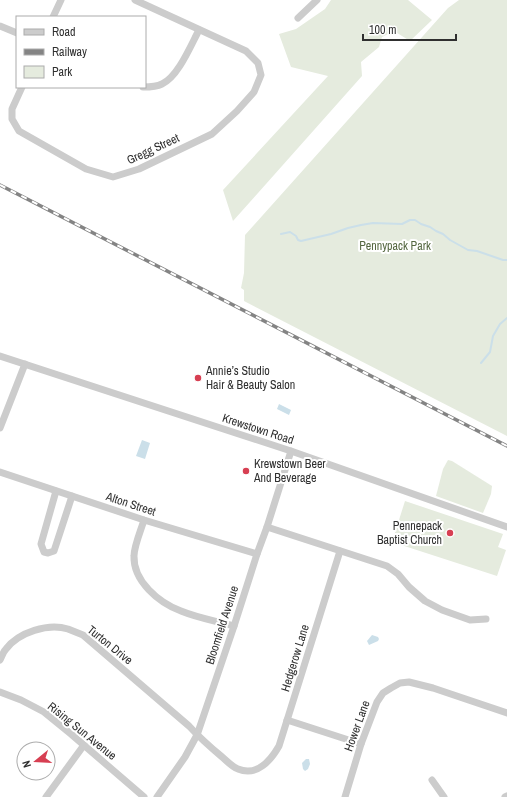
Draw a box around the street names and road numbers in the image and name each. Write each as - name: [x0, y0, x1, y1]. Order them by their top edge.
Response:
- street label: Gregg Street: [124, 130, 182, 168]
- street label: Krewstown Road: [220, 410, 296, 448]
- street label: Alton Street: [103, 488, 158, 520]
- street label: Bloomfield Avenue: [202, 584, 242, 666]
- street label: Turton Drive: [84, 622, 136, 668]
- street label: Hedgerow Lane: [277, 622, 313, 694]
- street label: Rising Sun Avenue: [44, 698, 120, 764]
- street label: Hower Lane: [340, 698, 374, 754]

